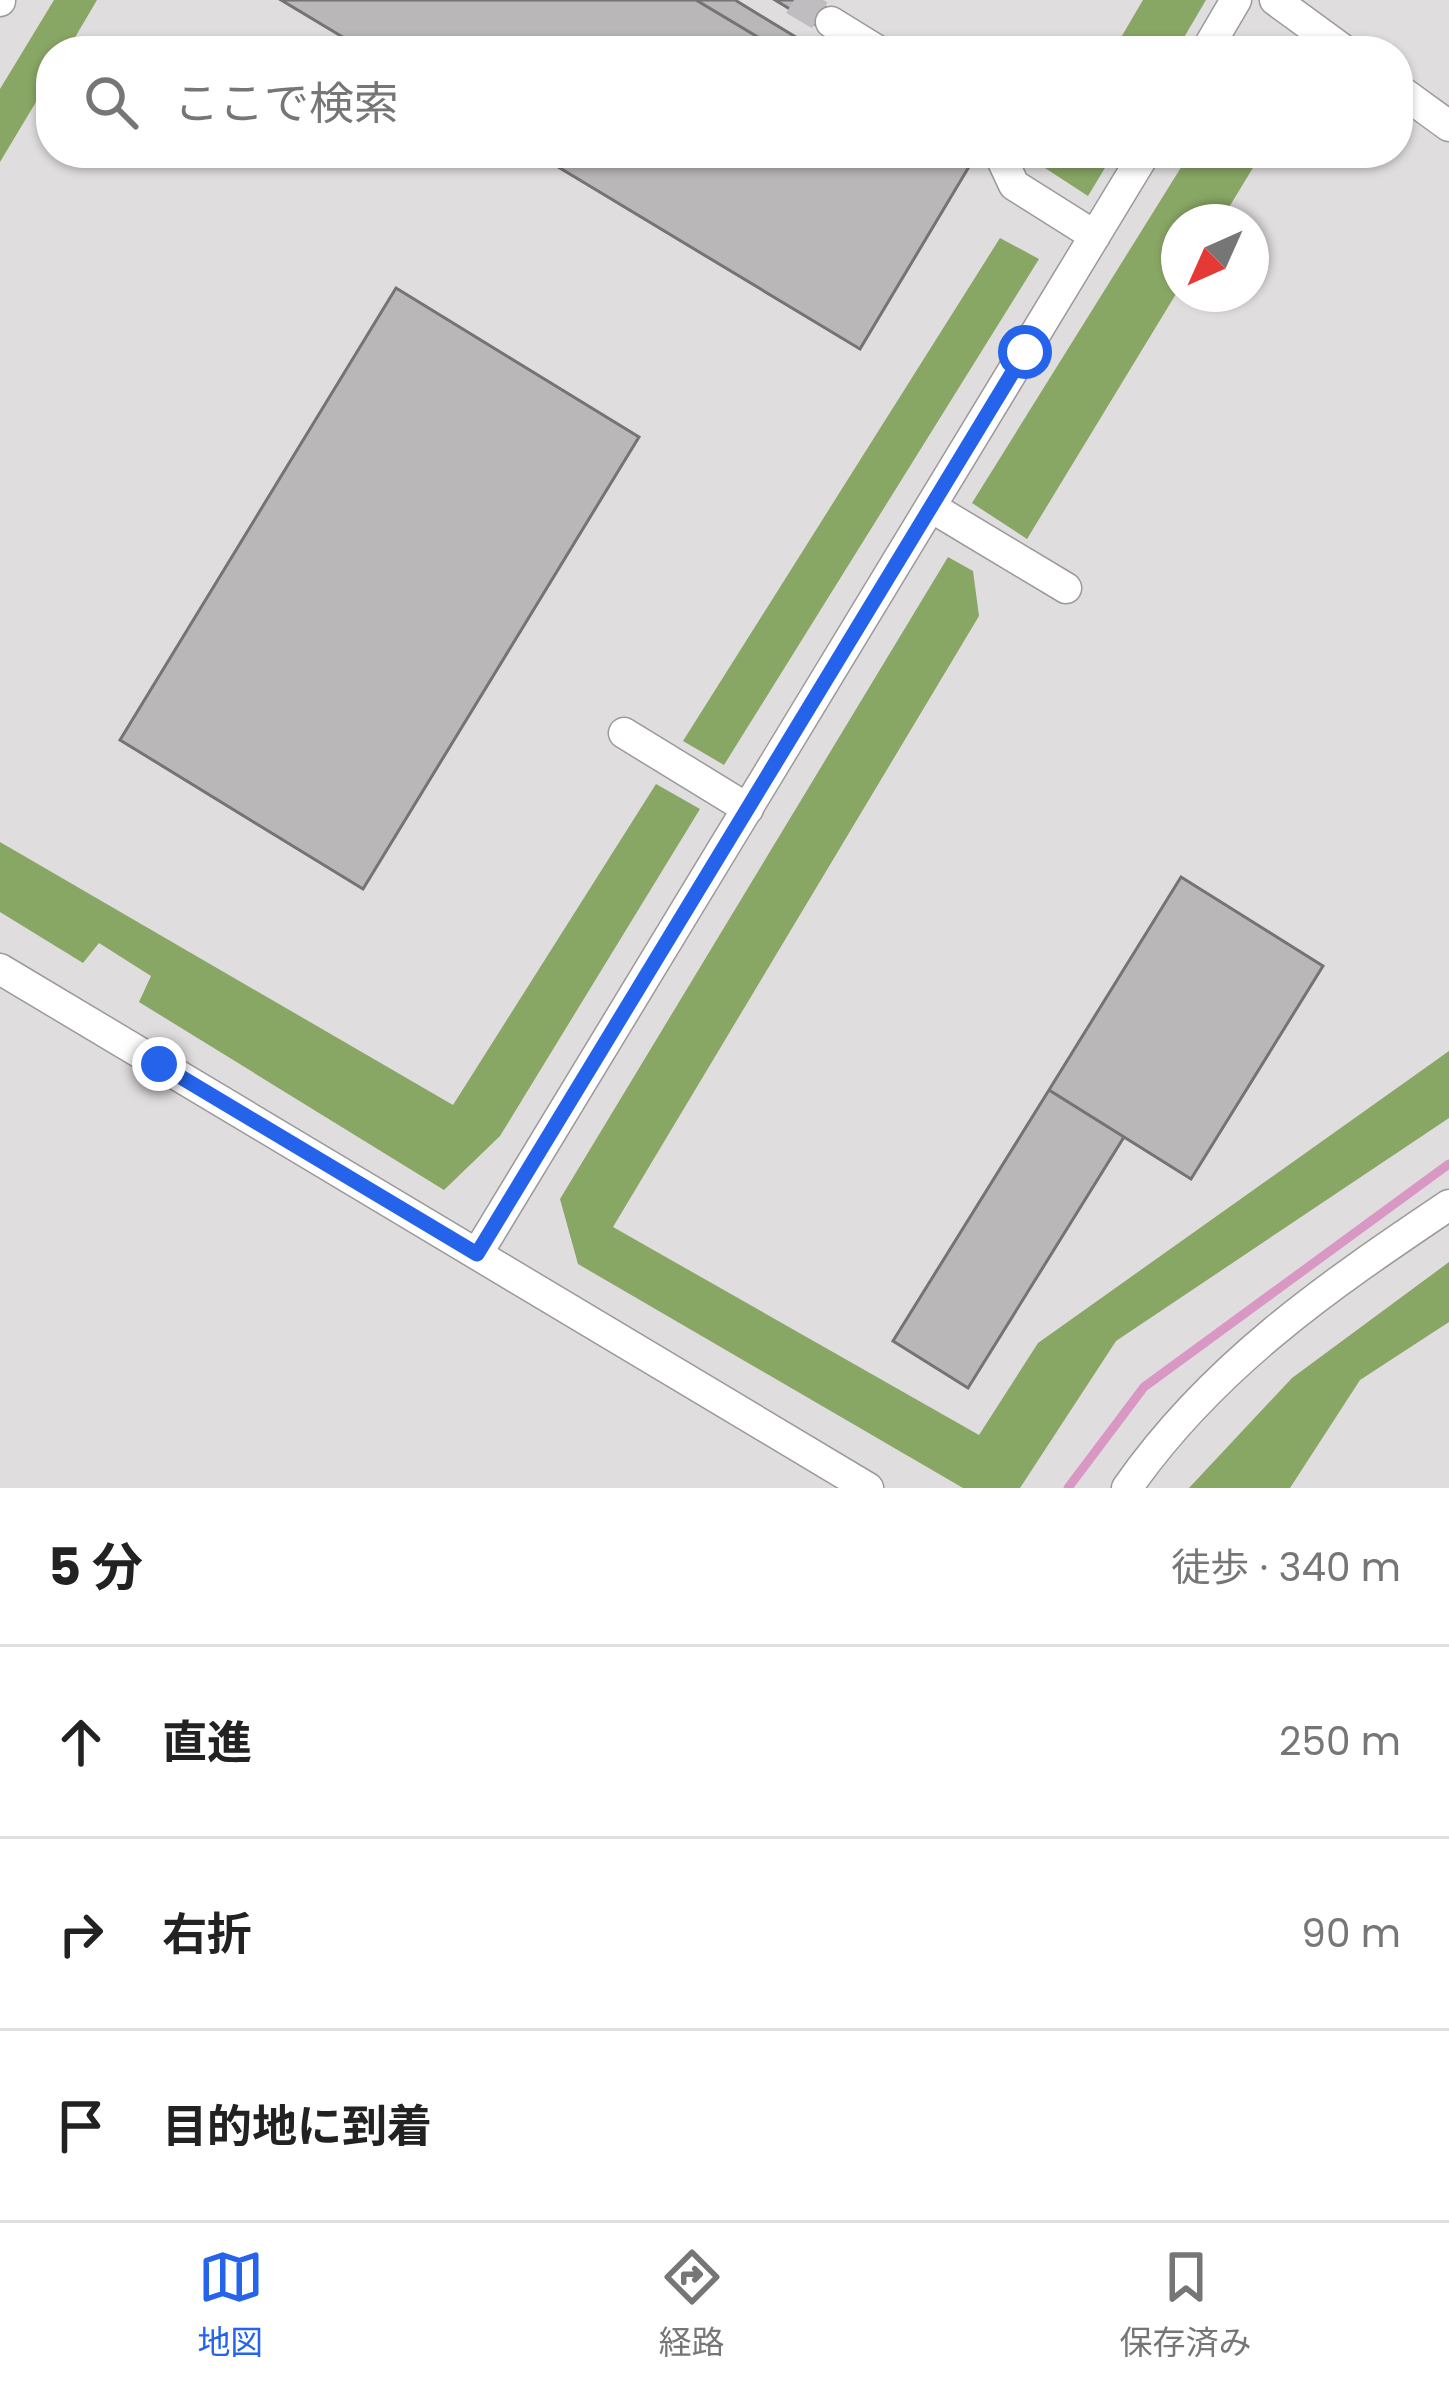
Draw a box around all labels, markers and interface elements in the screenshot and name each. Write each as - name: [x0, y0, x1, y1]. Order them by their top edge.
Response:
- search box: [36, 36, 1413, 168]
- icon: search: [78, 69, 144, 135]
- text: ここで検索: [174, 72, 399, 135]
- north arrow: [1161, 204, 1269, 312]
- route start: [998, 325, 1052, 379]
- route end: [132, 1037, 186, 1091]
- text: 5 分: [48, 1531, 143, 1603]
- text: 徒歩 · 340 m: [1171, 1540, 1401, 1595]
- icon: ahead: [48, 1709, 114, 1775]
- text: 直進: [162, 1711, 252, 1774]
- text: 250 m: [1279, 1714, 1401, 1769]
- icon: right: [48, 1901, 114, 1967]
- text: 右折: [162, 1903, 252, 1966]
- text: 90 m: [1301, 1906, 1401, 1961]
- icon: arrive: [48, 2093, 114, 2159]
- text: 目的地に到着: [162, 2095, 432, 2158]
- tab: 地図: [198, 2244, 264, 2368]
- tab: 経路: [659, 2244, 725, 2368]
- tab: 保存済み: [1120, 2244, 1252, 2368]

